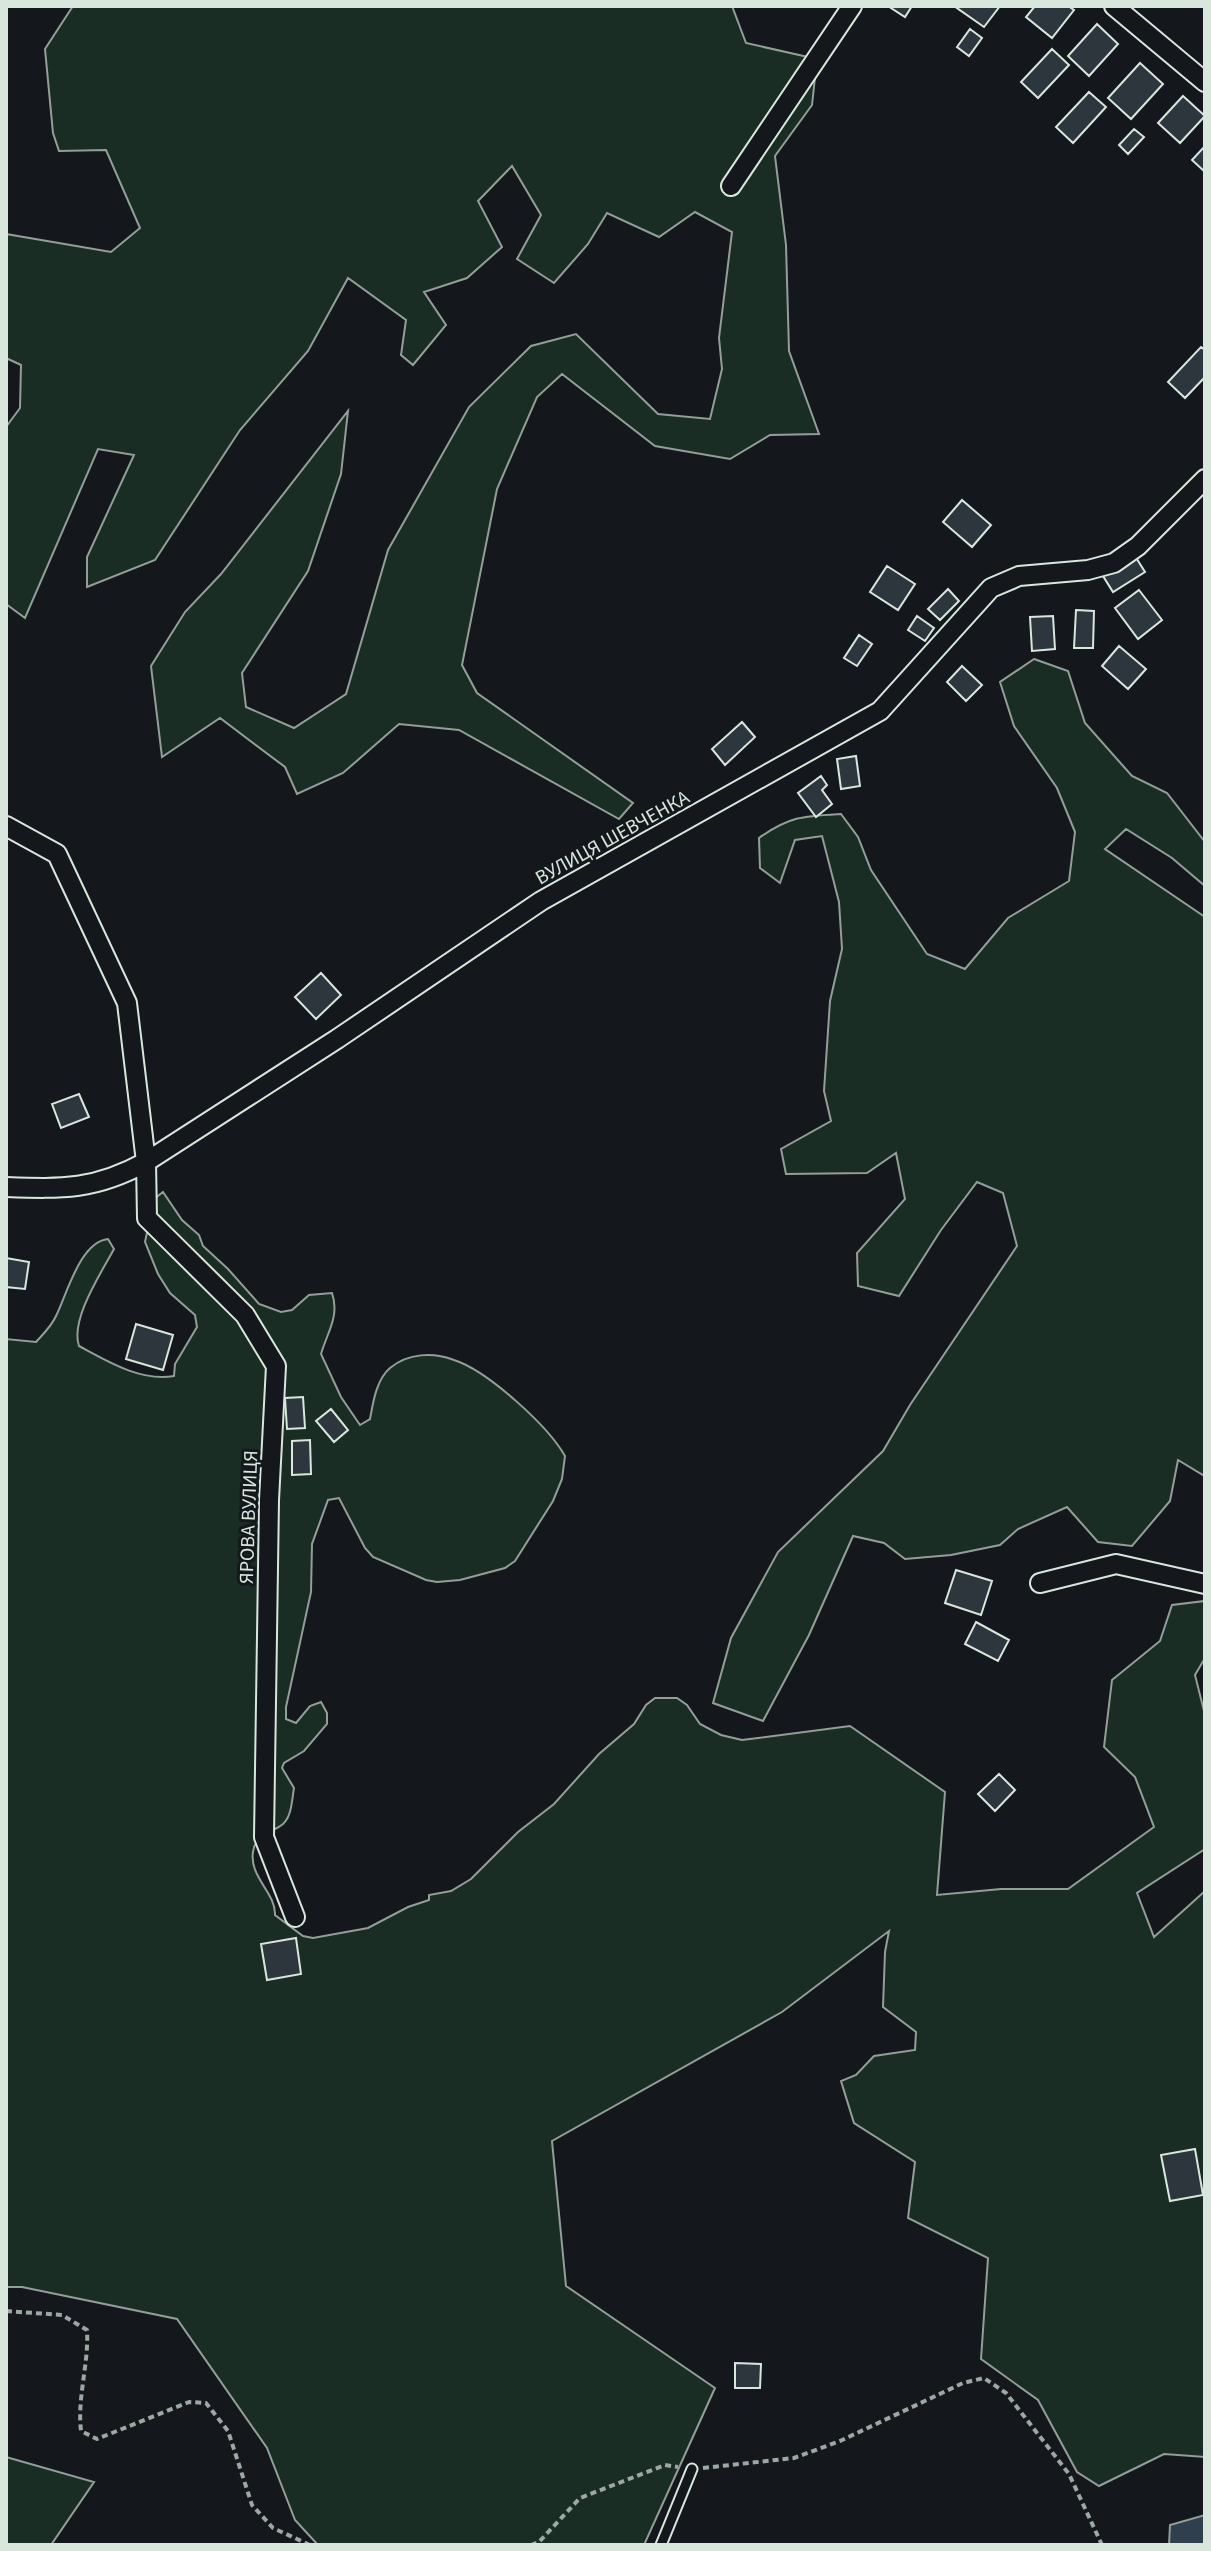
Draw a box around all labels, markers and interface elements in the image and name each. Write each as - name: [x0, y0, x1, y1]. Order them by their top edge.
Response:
- street label: ВУЛИЦЯ ШЕВЧЕНКА: [530, 784, 695, 892]
- street label: ЯРОВА ВУЛИЦЯ: [233, 1450, 265, 1584]

